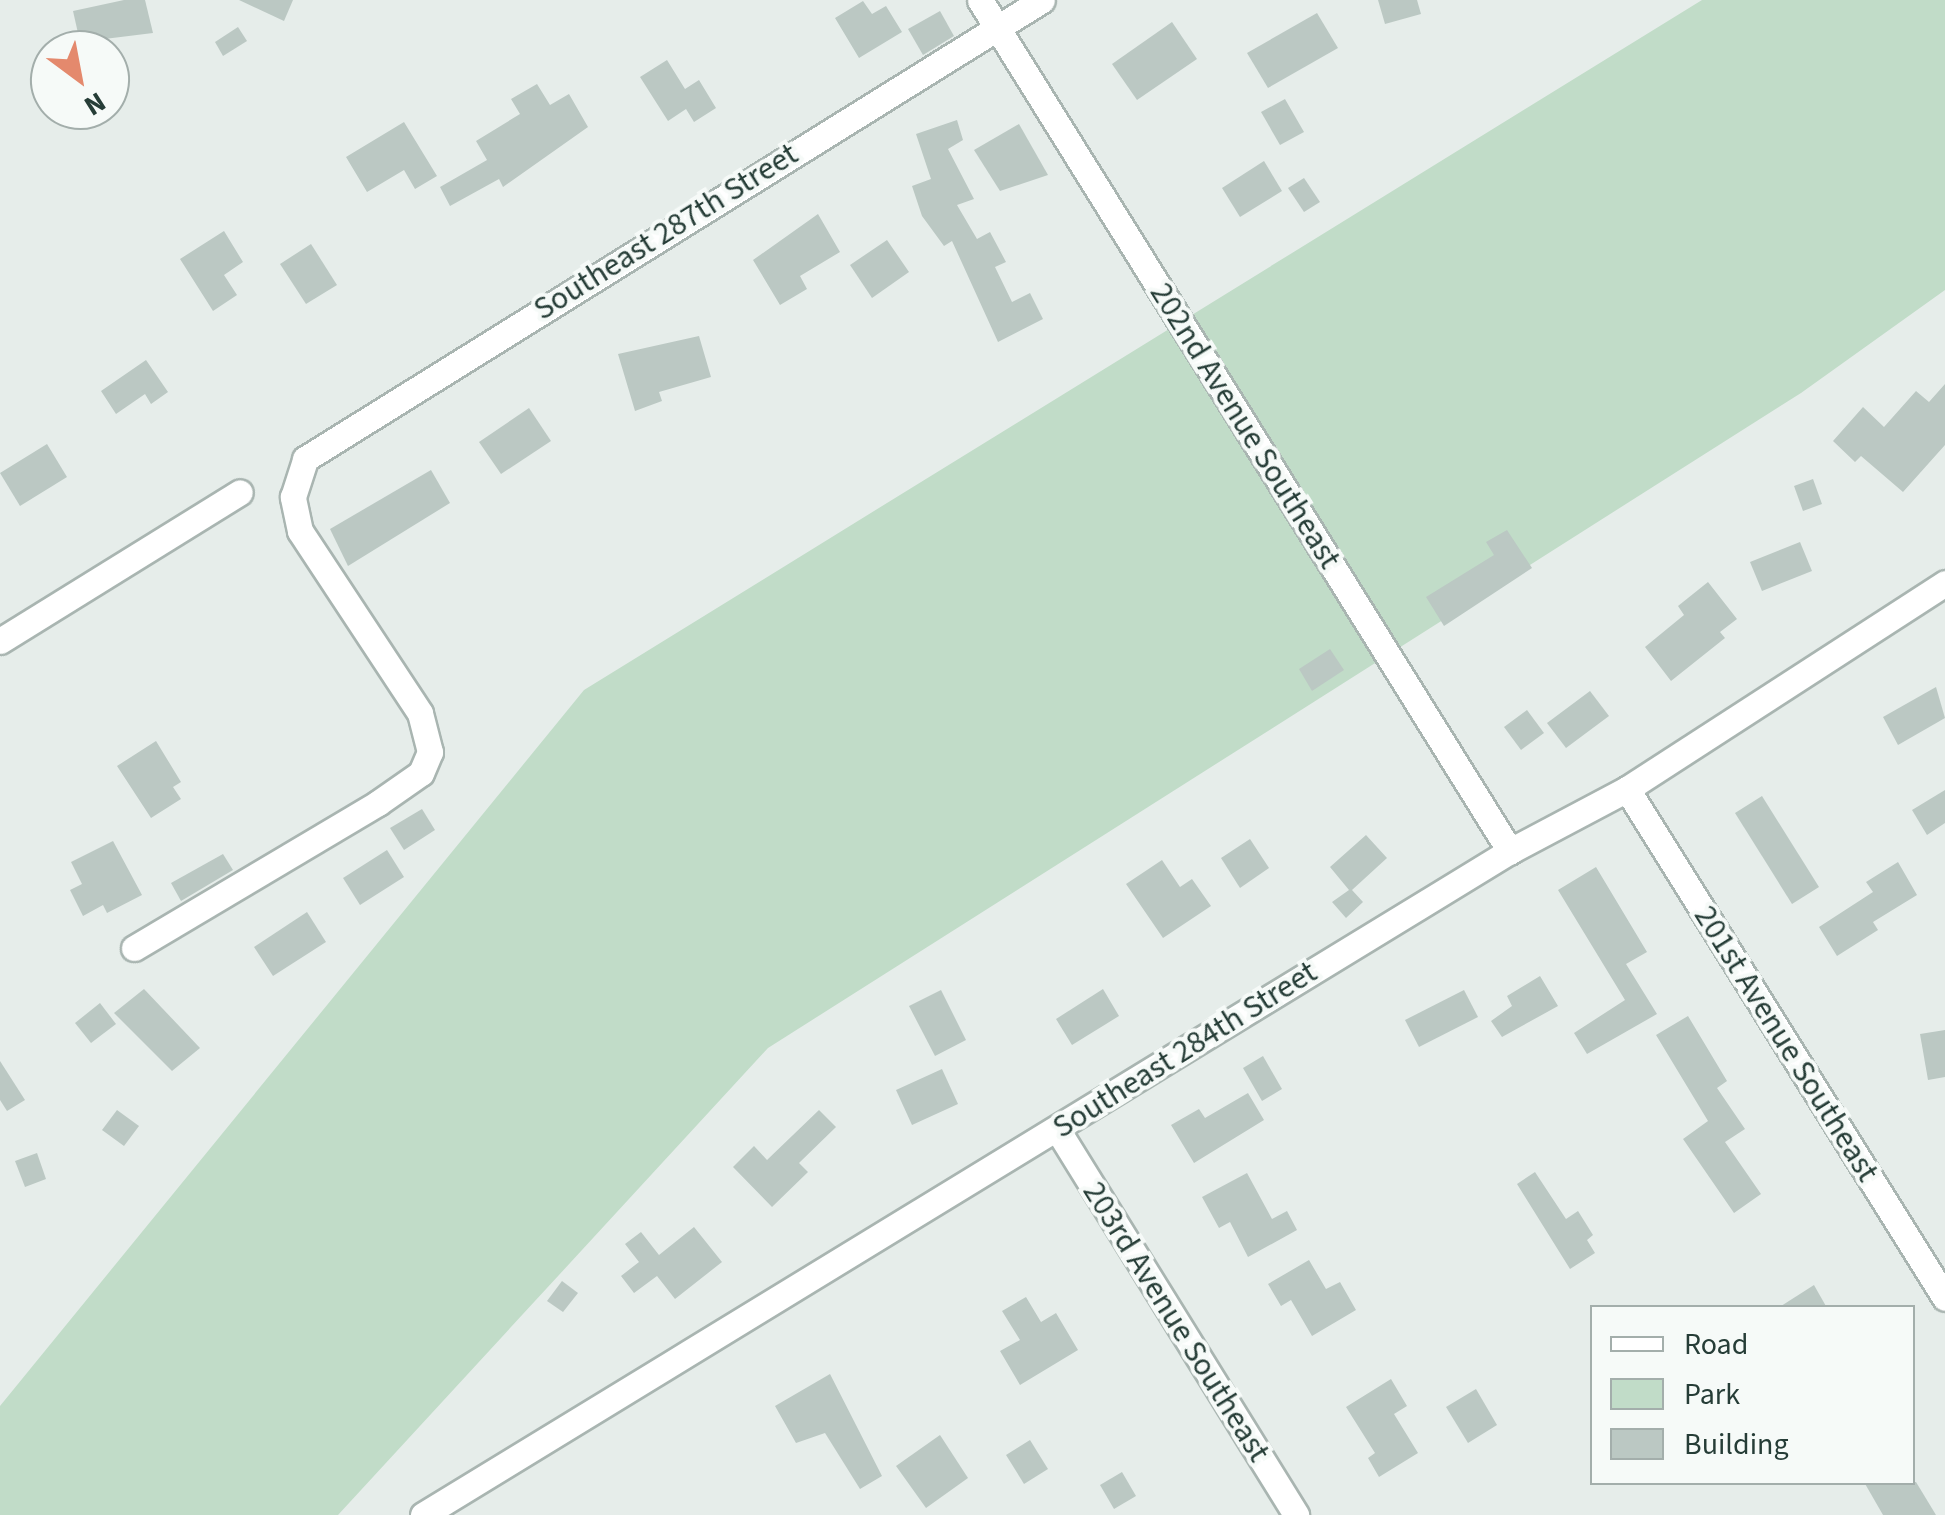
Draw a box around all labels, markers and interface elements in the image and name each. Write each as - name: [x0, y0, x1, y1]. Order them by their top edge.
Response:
- north arrow: [30, 30, 130, 130]
- text: N: [76, 82, 113, 126]
- street label: Southeast 287th Street: [527, 135, 805, 329]
- street label: 202nd Avenue Southeast: [1141, 276, 1349, 576]
- street label: 201st Avenue Southeast: [1685, 899, 1887, 1189]
- street label: Southeast 284th Street: [1046, 953, 1324, 1147]
- street label: 203rd Avenue Southeast: [1074, 1175, 1278, 1469]
- legend: [1590, 1305, 1915, 1485]
- text: Road: [1684, 1323, 1748, 1366]
- text: Park: [1684, 1373, 1740, 1416]
- text: Building: [1684, 1423, 1789, 1466]

